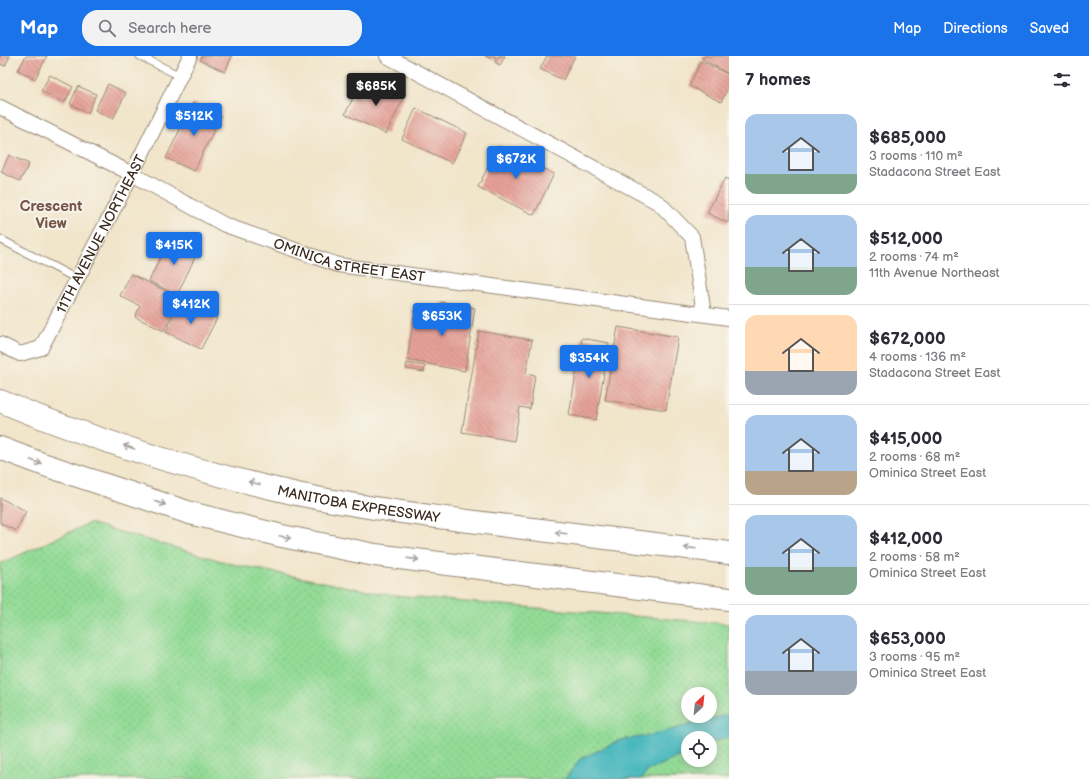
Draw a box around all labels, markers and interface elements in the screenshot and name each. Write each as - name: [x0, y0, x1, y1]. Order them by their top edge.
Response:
- search box: [82, 10, 362, 46]
- text: Map: [20, 17, 58, 40]
- icon: search: [96, 17, 118, 39]
- text: Search here: [128, 19, 211, 38]
- text: Map: [893, 20, 921, 37]
- text: Directions: [943, 20, 1008, 37]
- text: Saved: [1030, 20, 1069, 37]
- icon: filters: [1051, 69, 1073, 91]
- text: 7 homes: [745, 70, 811, 90]
- pin: $685K: [348, 73, 404, 107]
- text: $685K: [356, 78, 396, 94]
- pin: $512K: [166, 103, 222, 137]
- text: $512K: [175, 108, 213, 124]
- text: $685,000: [869, 128, 946, 148]
- icon: home: [777, 130, 825, 178]
- pin: $672K: [488, 146, 544, 180]
- text: 3 rooms · 110 m²: [869, 148, 963, 164]
- street label: 11TH AVENUE NORTHEAST: [53, 151, 149, 316]
- text: $672K: [496, 151, 536, 167]
- text: Stadacona Street East: [869, 164, 1000, 180]
- district label: Crescent View: [20, 197, 82, 233]
- text: $512,000: [869, 229, 943, 249]
- icon: home: [777, 231, 825, 279]
- pin: $415K: [146, 232, 202, 266]
- street label: OMINICA STREET EAST: [271, 235, 427, 286]
- text: $415K: [155, 237, 193, 253]
- text: 2 rooms · 74 m²: [869, 249, 959, 265]
- text: 11th Avenue Northeast: [869, 265, 1000, 281]
- pin: $412K: [163, 291, 219, 325]
- text: $412K: [172, 296, 210, 312]
- pin: $653K: [414, 303, 470, 337]
- text: $653K: [422, 308, 462, 324]
- text: $672,000: [869, 329, 946, 349]
- icon: home: [777, 331, 825, 379]
- pin: $354K: [561, 345, 617, 379]
- text: 4 rooms · 136 m²: [869, 349, 966, 365]
- text: $354K: [569, 350, 609, 366]
- text: Stadacona Street East: [869, 365, 1000, 381]
- text: $415,000: [869, 429, 942, 449]
- icon: home: [777, 431, 825, 479]
- one-way arrow: [122, 443, 135, 450]
- text: 2 rooms · 68 m²: [869, 449, 960, 465]
- one-way arrow: [30, 459, 42, 467]
- text: Ominica Street East: [869, 465, 986, 481]
- one-way arrow: [247, 478, 260, 486]
- street label: MANITOBA EXPRESSWAY: [275, 482, 442, 526]
- one-way arrow: [153, 500, 166, 507]
- one-way arrow: [555, 529, 568, 536]
- text: $412,000: [869, 529, 943, 549]
- icon: home: [777, 531, 825, 579]
- one-way arrow: [278, 533, 291, 541]
- one-way arrow: [684, 544, 697, 552]
- text: 2 rooms · 58 m²: [869, 549, 960, 565]
- one-way arrow: [406, 555, 419, 563]
- text: Ominica Street East: [869, 565, 986, 581]
- text: $653,000: [869, 629, 946, 649]
- icon: home: [777, 631, 825, 679]
- text: 3 rooms · 95 m²: [869, 649, 960, 665]
- text: Ominica Street East: [869, 665, 986, 681]
- north arrow: [681, 687, 717, 723]
- map controls: [681, 687, 717, 767]
- button: locate: [681, 731, 717, 767]

